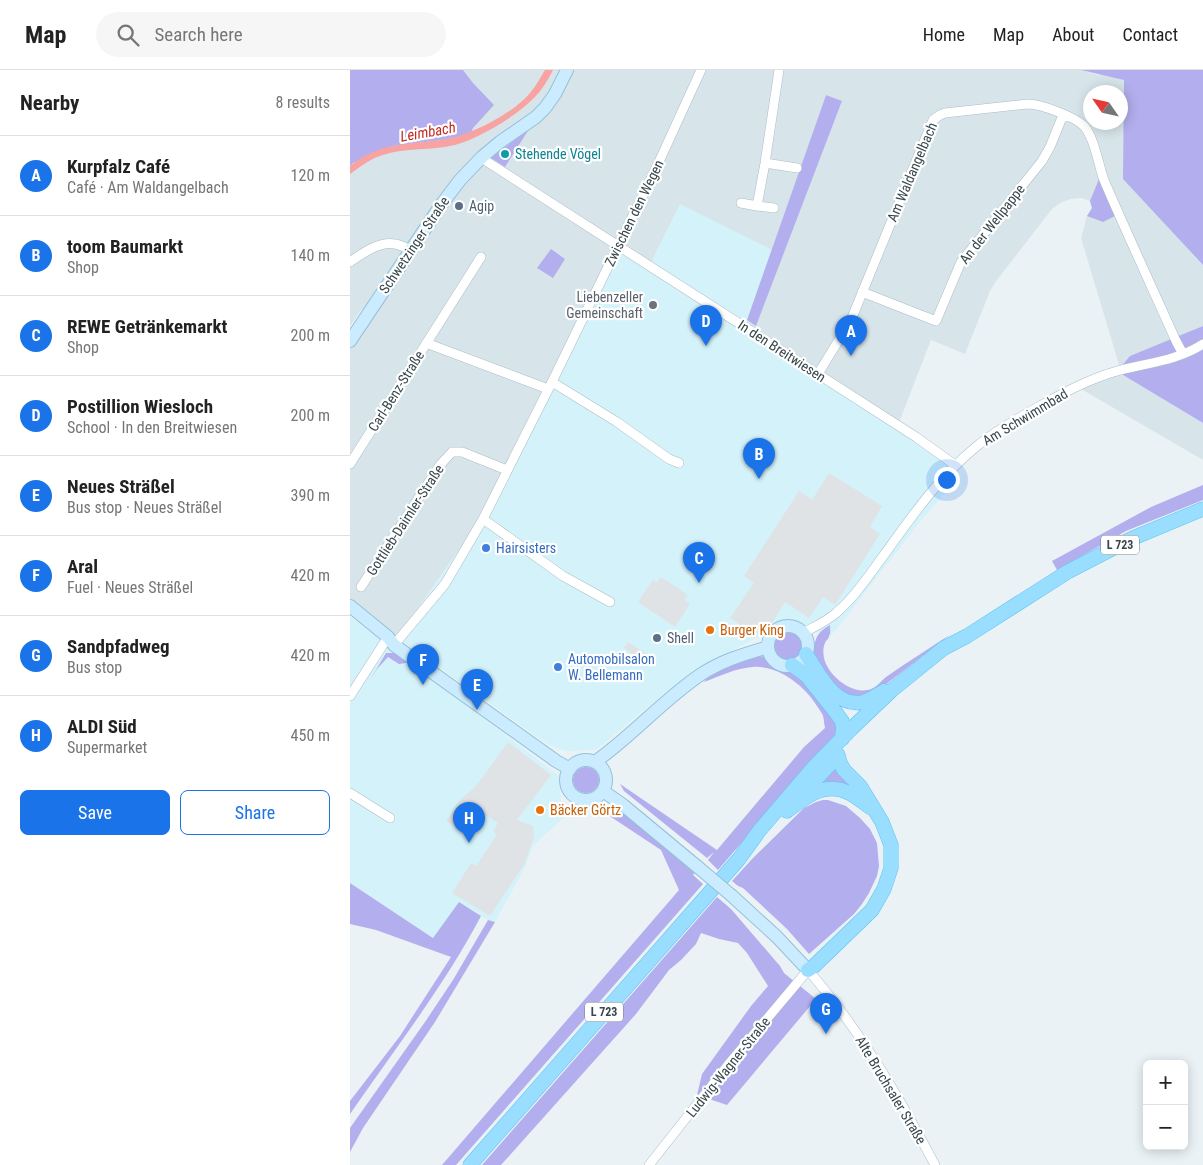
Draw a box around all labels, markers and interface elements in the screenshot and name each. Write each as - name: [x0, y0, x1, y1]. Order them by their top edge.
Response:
- search box: [96, 12, 446, 57]
- text: Map: [25, 21, 66, 49]
- icon: search: [114, 21, 142, 49]
- text: Search here: [154, 23, 243, 46]
- text: Home: [923, 24, 965, 45]
- text: Map: [993, 24, 1024, 45]
- text: About: [1052, 24, 1094, 45]
- text: Contact: [1122, 24, 1178, 45]
- north arrow: [1083, 85, 1128, 130]
- text: Nearby: [20, 91, 79, 115]
- text: 8 results: [275, 93, 330, 112]
- water label: Leimbach: [399, 118, 457, 146]
- street label: Am Waldangelbach: [884, 120, 940, 224]
- place label: Stehende Vögel: [515, 146, 601, 162]
- marker: Stehende Vögel: [499, 148, 511, 160]
- text: Kurpfalz Café: [67, 155, 170, 178]
- street label: Zwischen den Wegen: [601, 157, 667, 269]
- text: A: [31, 166, 41, 185]
- text: 120 m: [291, 166, 330, 185]
- text: Café · Am Waldangelbach: [67, 178, 229, 197]
- street label: An der Wellpappe: [956, 181, 1028, 267]
- street label: Schwetzinger Straße: [376, 193, 453, 296]
- place label: Agip: [469, 198, 494, 214]
- marker: Agip: [453, 200, 465, 212]
- text: toom Baumarkt: [67, 235, 183, 258]
- text: B: [32, 246, 40, 265]
- text: 140 m: [291, 246, 330, 265]
- text: Shop: [67, 258, 99, 277]
- place label: Liebenzeller Gemeinschaft: [566, 289, 643, 321]
- marker: Liebenzeller Gemeinschaft: [647, 299, 659, 311]
- pin: D: [690, 305, 722, 346]
- text: REWE Getränkemarkt: [67, 315, 227, 338]
- pin: A: [835, 315, 867, 356]
- street label: In den Breitwiesen: [735, 317, 829, 385]
- text: C: [31, 326, 41, 345]
- text: 200 m: [291, 326, 330, 345]
- text: Shop: [67, 338, 99, 357]
- street label: Carl-Benz-Straße: [365, 347, 427, 434]
- street label: Am Schwimmbad: [980, 385, 1070, 449]
- text: Postillion Wiesloch: [67, 395, 213, 418]
- text: D: [31, 406, 41, 425]
- text: 200 m: [291, 406, 330, 425]
- text: School · In den Breitwiesen: [67, 418, 237, 437]
- pin: B: [743, 438, 775, 479]
- street label: Gottlieb-Daimler-Straße: [363, 461, 447, 578]
- your location: [934, 467, 960, 493]
- text: Neues Sträßel: [67, 475, 175, 498]
- text: E: [32, 486, 40, 505]
- text: 390 m: [291, 486, 330, 505]
- text: Bus stop · Neues Sträßel: [67, 498, 222, 517]
- road number: L 723: [1101, 536, 1139, 554]
- place label: Hairsisters: [496, 540, 556, 556]
- marker: Hairsisters: [480, 542, 492, 554]
- pin: C: [683, 542, 715, 583]
- text: Aral: [67, 555, 98, 578]
- text: F: [32, 566, 40, 585]
- text: 420 m: [291, 566, 330, 585]
- text: Fuel · Neues Sträßel: [67, 578, 193, 597]
- place label: Burger King: [720, 622, 784, 638]
- marker: Burger King: [704, 624, 716, 636]
- place label: Shell: [667, 630, 694, 646]
- marker: Shell: [651, 632, 663, 644]
- text: Sandpfadweg: [67, 635, 170, 658]
- pin: F: [407, 644, 439, 685]
- text: G: [31, 646, 41, 665]
- text: 420 m: [291, 646, 330, 665]
- place label: Automobilsalon W. Bellemann: [568, 651, 655, 683]
- text: Bus stop: [67, 658, 122, 677]
- marker: Automobilsalon W. Bellemann: [552, 661, 564, 673]
- pin: E: [461, 669, 493, 710]
- text: ALDI Süd: [67, 715, 137, 738]
- text: H: [31, 726, 41, 745]
- text: 450 m: [291, 726, 330, 745]
- text: Supermarket: [67, 738, 147, 757]
- button: Save: [20, 790, 170, 835]
- button: Share: [180, 790, 330, 835]
- pin: H: [453, 802, 485, 843]
- place label: Bäcker Görtz: [550, 802, 621, 818]
- marker: Bäcker Görtz: [534, 804, 546, 816]
- pin: G: [810, 993, 842, 1034]
- road number: L 723: [585, 1002, 623, 1022]
- street label: Ludwig-Wagner-Straße: [683, 1014, 773, 1120]
- street label: Alte Bruchsaler Straße: [852, 1033, 930, 1147]
- map controls: [1143, 1060, 1188, 1150]
- button: +: [1143, 1060, 1188, 1105]
- button: −: [1143, 1105, 1188, 1150]

